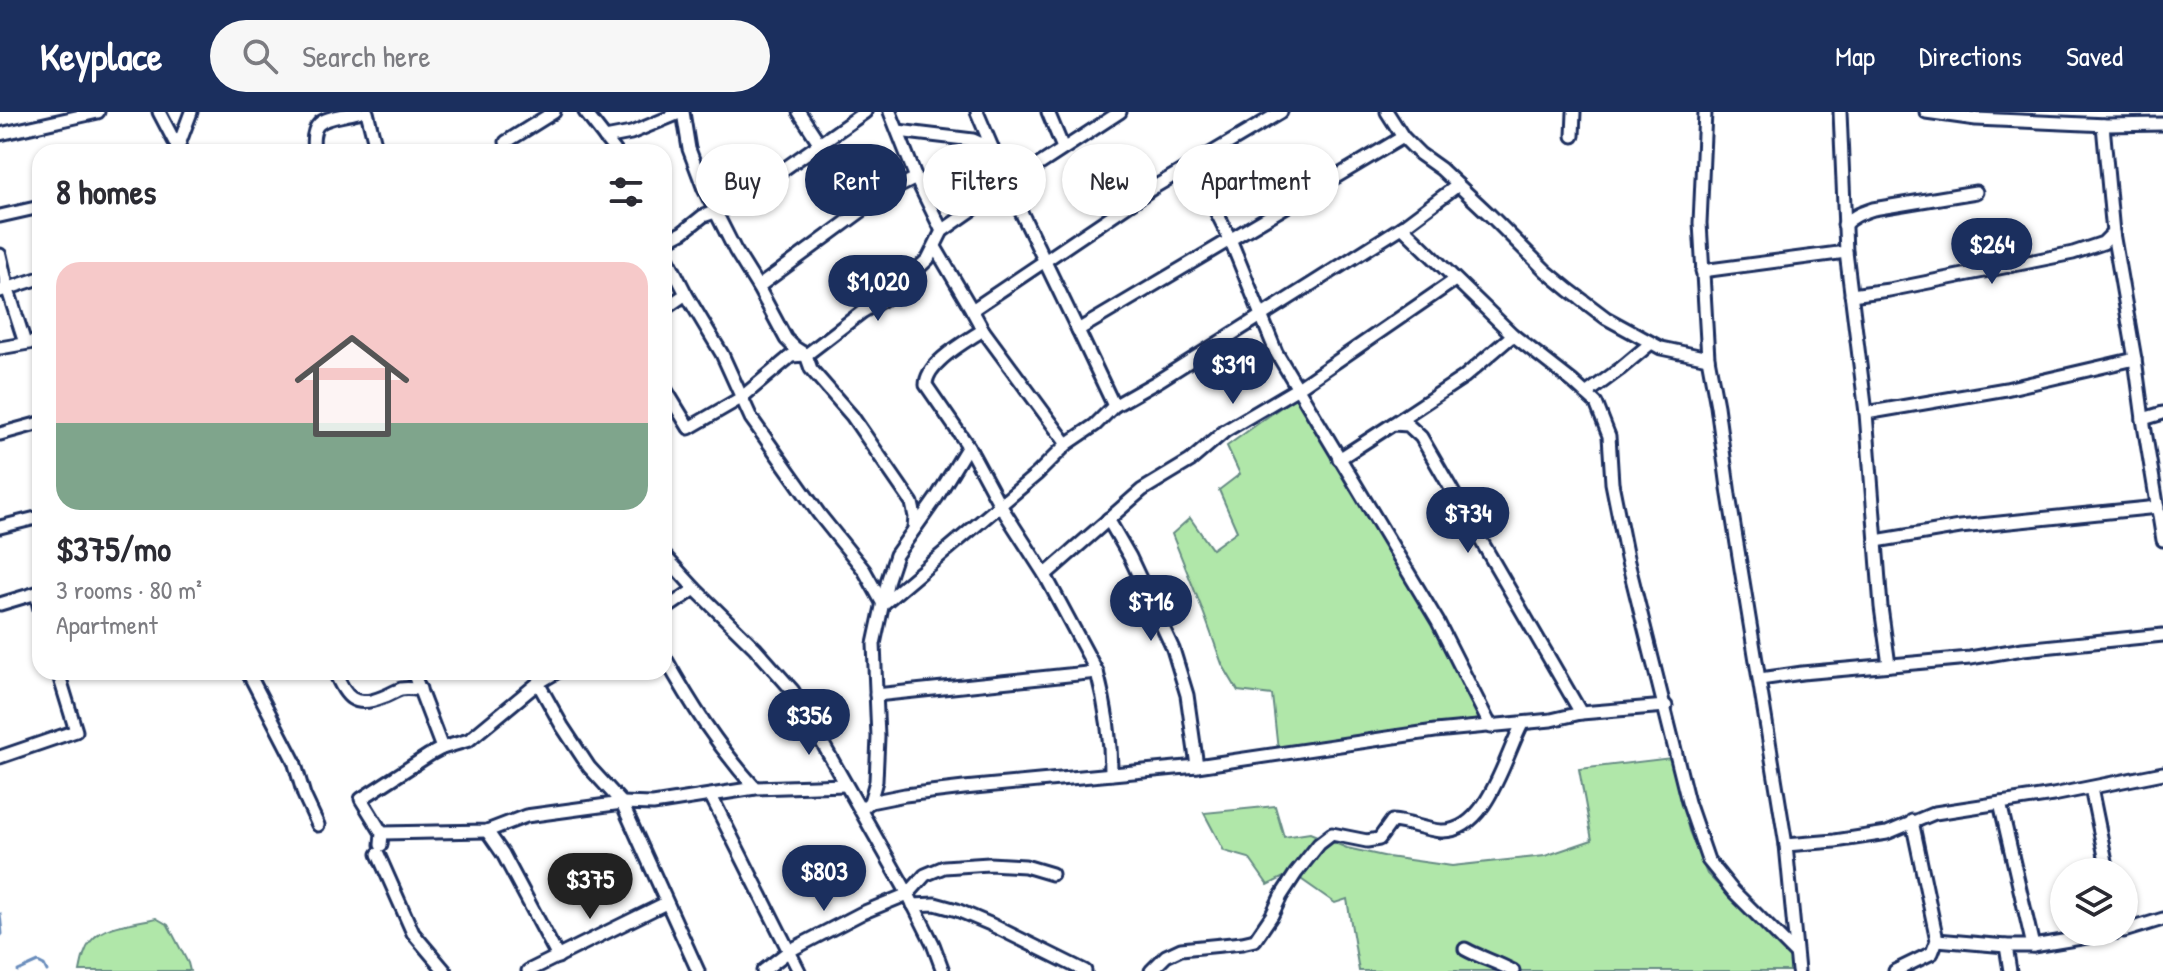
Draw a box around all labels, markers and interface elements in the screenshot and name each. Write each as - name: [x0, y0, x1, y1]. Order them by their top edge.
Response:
- search box: [210, 20, 770, 92]
- text: Keyplace: [40, 30, 162, 82]
- icon: search: [238, 34, 282, 78]
- text: Search here: [302, 36, 430, 76]
- text: Map: [1835, 37, 1875, 75]
- text: Directions: [1919, 37, 2022, 75]
- text: Saved: [2066, 37, 2123, 75]
- chip: Buy: [696, 144, 789, 216]
- chip: Rent: [805, 144, 907, 216]
- chip: Filters: [923, 144, 1046, 216]
- chip: New: [1062, 144, 1157, 216]
- chip: Apartment: [1173, 144, 1339, 216]
- text: 8 homes: [56, 169, 156, 215]
- icon: filters: [604, 170, 648, 214]
- pin: $264: [1945, 218, 2039, 286]
- text: $264: [1969, 226, 2015, 261]
- pin: $1,020: [813, 255, 943, 323]
- text: $1,020: [846, 263, 910, 298]
- icon: home: [280, 314, 424, 458]
- pin: $319: [1186, 338, 1280, 406]
- text: $319: [1211, 346, 1255, 381]
- pin: $734: [1421, 487, 1515, 555]
- text: $734: [1444, 495, 1492, 530]
- text: $375/mo: [56, 526, 171, 572]
- text: 3 rooms · 80 m²: [56, 572, 202, 607]
- pin: $716: [1104, 575, 1198, 643]
- text: $716: [1128, 583, 1174, 618]
- text: Apartment: [56, 607, 158, 642]
- pin: $356: [762, 689, 856, 757]
- text: $356: [786, 697, 832, 732]
- pin: $803: [777, 845, 871, 913]
- pin: $375: [543, 853, 637, 921]
- text: $803: [800, 853, 848, 888]
- map controls: [2050, 858, 2138, 946]
- button: layers: [2050, 858, 2138, 946]
- text: $375: [566, 861, 614, 896]

